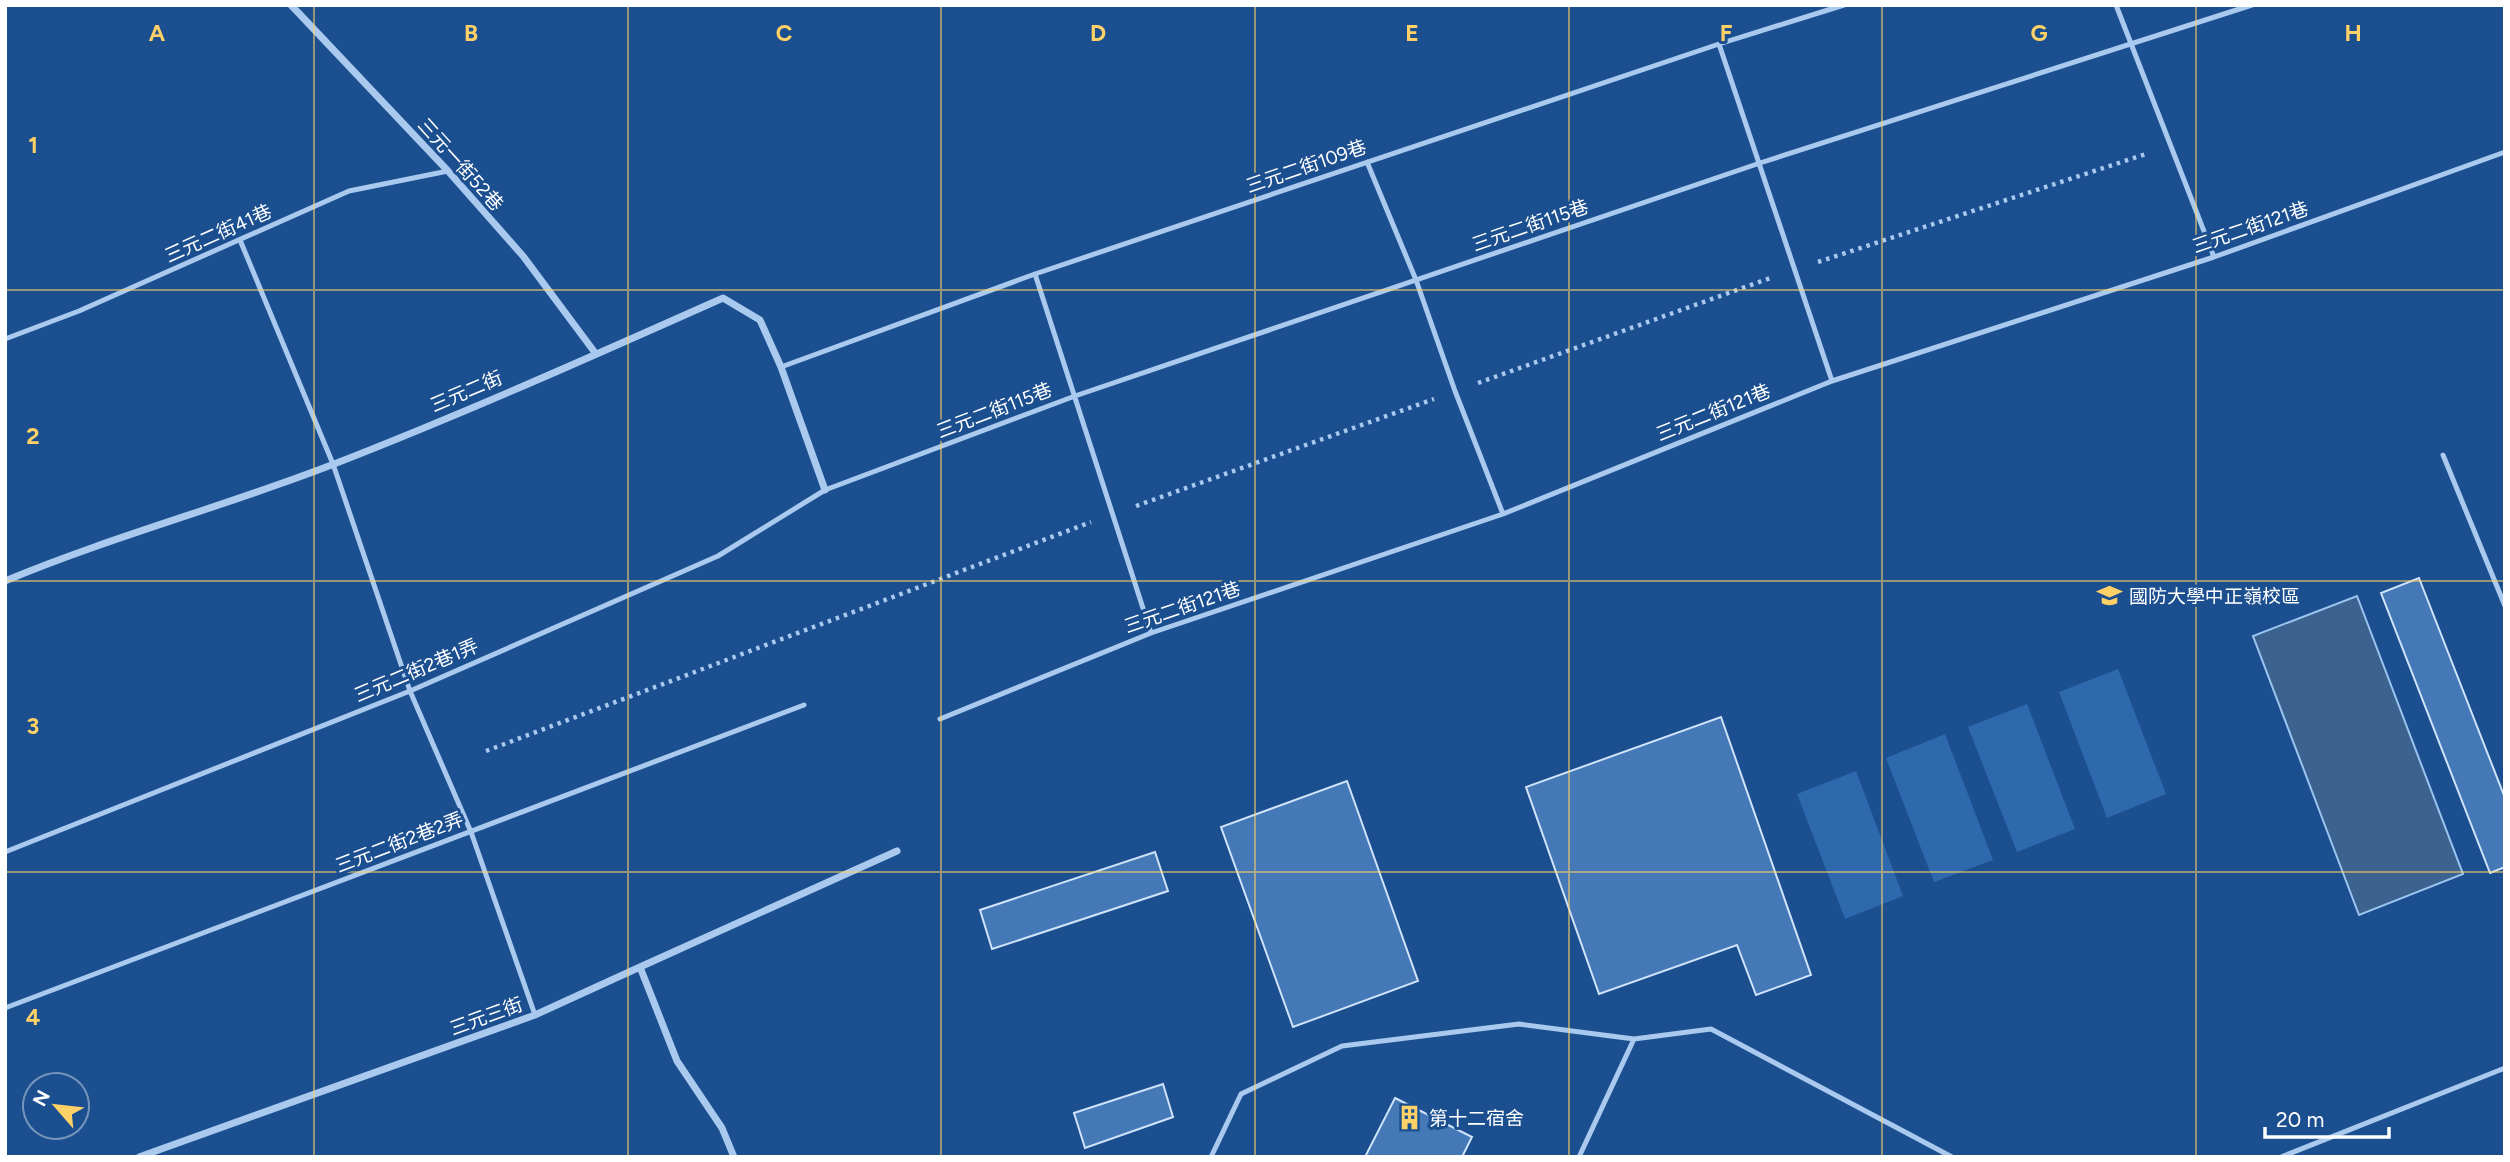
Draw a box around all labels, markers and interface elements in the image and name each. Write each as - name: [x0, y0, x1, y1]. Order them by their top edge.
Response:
- text: A: [149, 19, 166, 47]
- text: B: [464, 19, 478, 47]
- text: C: [776, 19, 793, 47]
- text: D: [1090, 19, 1106, 47]
- text: E: [1405, 19, 1419, 47]
- text: F: [1720, 19, 1733, 47]
- text: G: [2030, 19, 2048, 47]
- text: H: [2344, 19, 2362, 47]
- street label: 三元一街52巷: [413, 113, 508, 215]
- text: 1: [28, 131, 38, 159]
- street label: 三元二街109巷: [1243, 135, 1369, 198]
- street label: 三元二街115巷: [1469, 195, 1591, 256]
- street label: 三元二街121巷: [2189, 197, 2311, 258]
- street label: 三元二街41巷: [161, 200, 275, 267]
- street label: 三元二街: [427, 366, 506, 417]
- street label: 三元二街115巷: [933, 378, 1055, 443]
- street label: 三元二街121巷: [1653, 379, 1774, 446]
- text: 2: [26, 422, 40, 450]
- street label: 三元二街121巷: [1121, 577, 1243, 638]
- school or university icon: 國防大學中正嶺校區: [2095, 582, 2123, 610]
- place label: 國防大學中正嶺校區: [2129, 585, 2300, 608]
- street label: 三元二街2巷1弄: [351, 634, 482, 707]
- text: 3: [27, 712, 39, 740]
- street label: 三元二街2巷2弄: [332, 807, 466, 877]
- street label: 三元三街: [447, 993, 526, 1040]
- text: 4: [26, 1003, 40, 1031]
- north arrow: [21, 1071, 91, 1141]
- text: N: [28, 1086, 55, 1110]
- scale bar: [2265, 1096, 2389, 1140]
- building icon: 第十二宿舍: [1395, 1104, 1423, 1132]
- place label: 第十二宿舍: [1429, 1107, 1524, 1130]
- text: 20 m: [2276, 1107, 2324, 1132]

